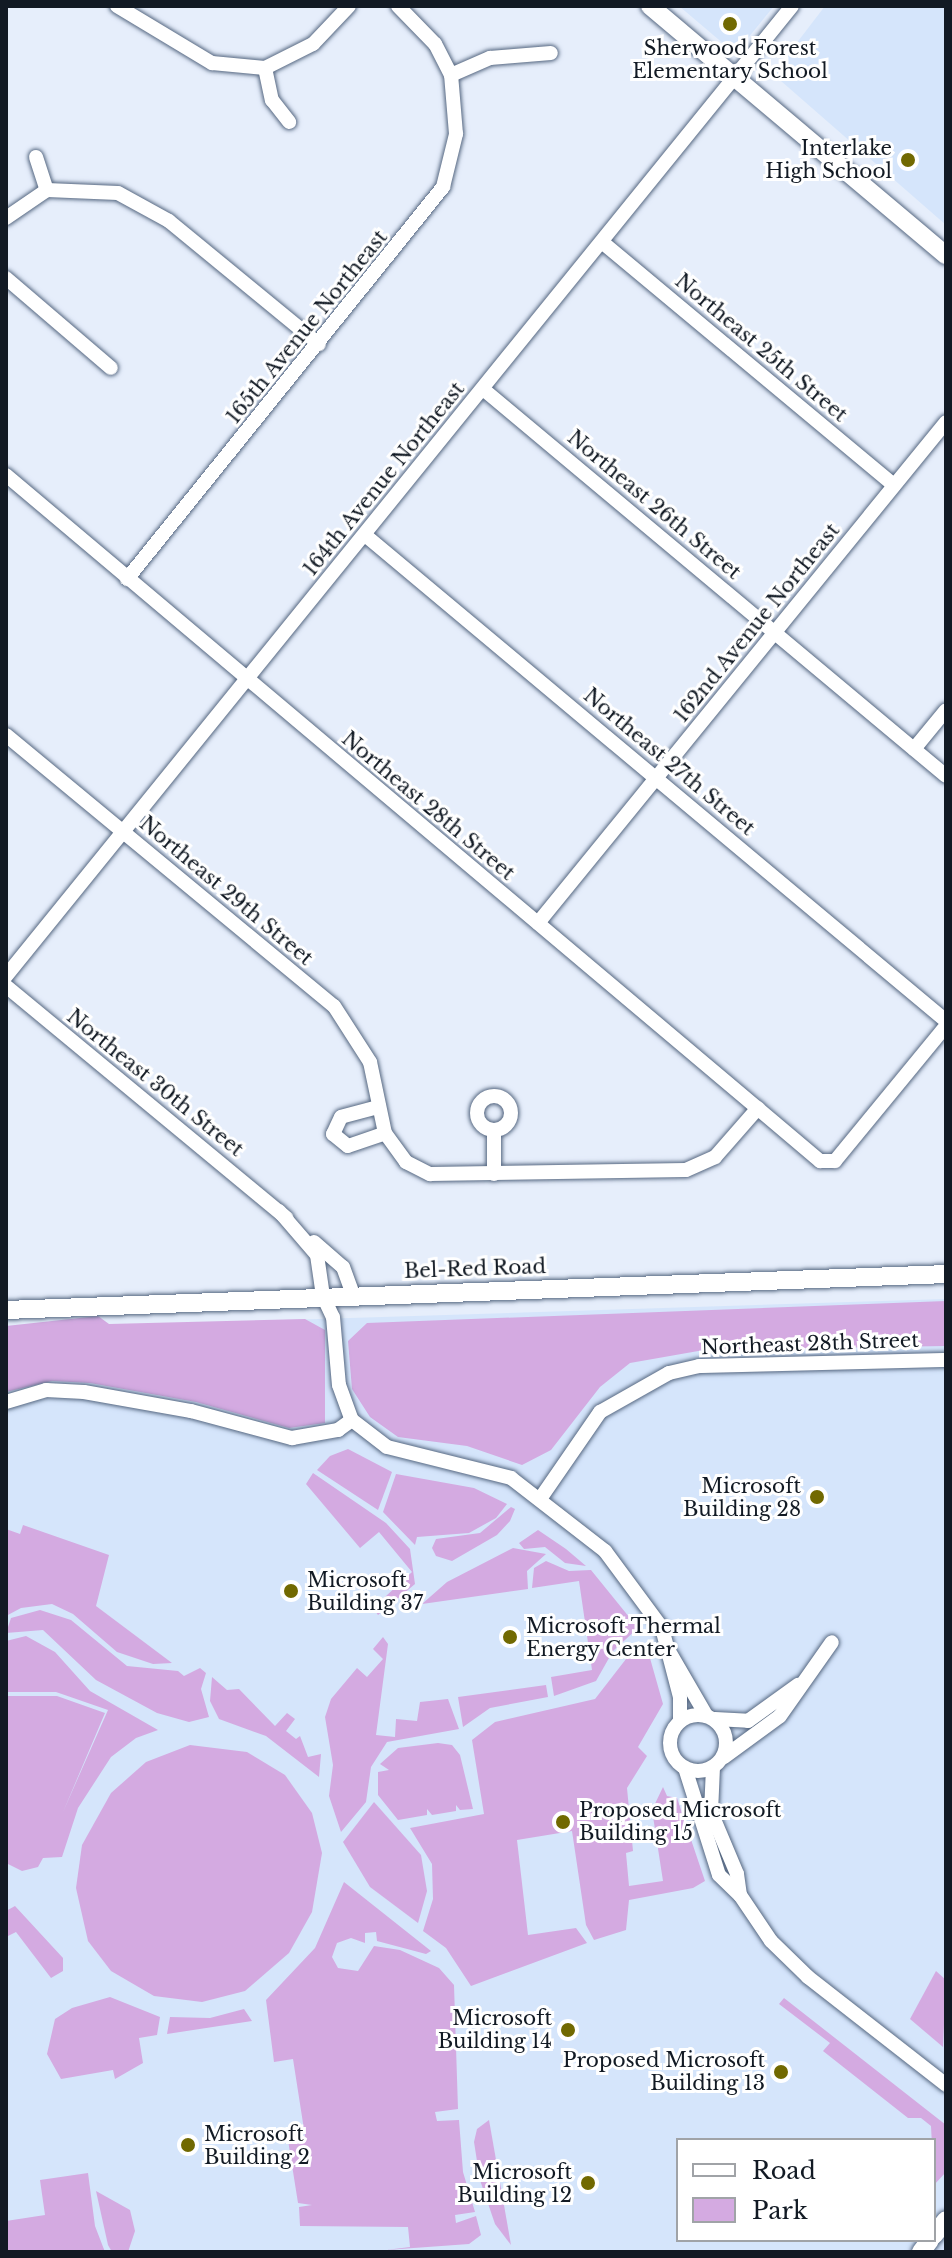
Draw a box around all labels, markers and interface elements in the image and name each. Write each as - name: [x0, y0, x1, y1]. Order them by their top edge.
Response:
- marker: Sherwood Forest Elementary School: [721, 15, 739, 33]
- place label: Sherwood Forest Elementary School: [632, 36, 828, 83]
- place label: Interlake High School: [765, 136, 892, 183]
- marker: Interlake High School: [899, 151, 917, 169]
- street label: 165th Avenue Northeast: [221, 225, 393, 429]
- street label: Northeast 25th Street: [670, 269, 852, 427]
- street label: 164th Avenue Northeast: [298, 377, 470, 581]
- street label: Northeast 26th Street: [563, 426, 745, 584]
- street label: 162nd Avenue Northeast: [669, 518, 845, 728]
- street label: Northeast 27th Street: [579, 683, 759, 841]
- street label: Northeast 28th Street: [337, 727, 519, 885]
- street label: Northeast 29th Street: [135, 812, 317, 970]
- street label: Northeast 30th Street: [62, 1004, 248, 1162]
- street label: Bel-Red Road: [404, 1255, 546, 1283]
- street label: Northeast 28th Street: [701, 1328, 919, 1360]
- place label: Microsoft Building 28: [683, 1474, 801, 1521]
- marker: Microsoft Building 28: [808, 1488, 826, 1506]
- place label: Microsoft Building 37: [307, 1568, 423, 1615]
- marker: Microsoft Building 37: [282, 1582, 300, 1600]
- place label: Microsoft Thermal Energy Center: [526, 1614, 721, 1661]
- marker: Microsoft Thermal Energy Center: [501, 1628, 519, 1646]
- place label: Proposed Microsoft Building 15: [579, 1798, 781, 1845]
- marker: Proposed Microsoft Building 15: [554, 1813, 572, 1831]
- place label: Microsoft Building 14: [438, 2006, 552, 2053]
- marker: Microsoft Building 14: [559, 2021, 577, 2039]
- place label: Proposed Microsoft Building 13: [563, 2048, 765, 2095]
- marker: Proposed Microsoft Building 13: [772, 2063, 790, 2081]
- place label: Microsoft Building 2: [204, 2122, 310, 2169]
- marker: Microsoft Building 2: [179, 2136, 197, 2154]
- legend: [676, 2138, 936, 2242]
- text: Road: [752, 2156, 816, 2185]
- place label: Microsoft Building 12: [457, 2160, 572, 2207]
- marker: Microsoft Building 12: [579, 2174, 597, 2192]
- text: Park: [752, 2196, 808, 2225]

